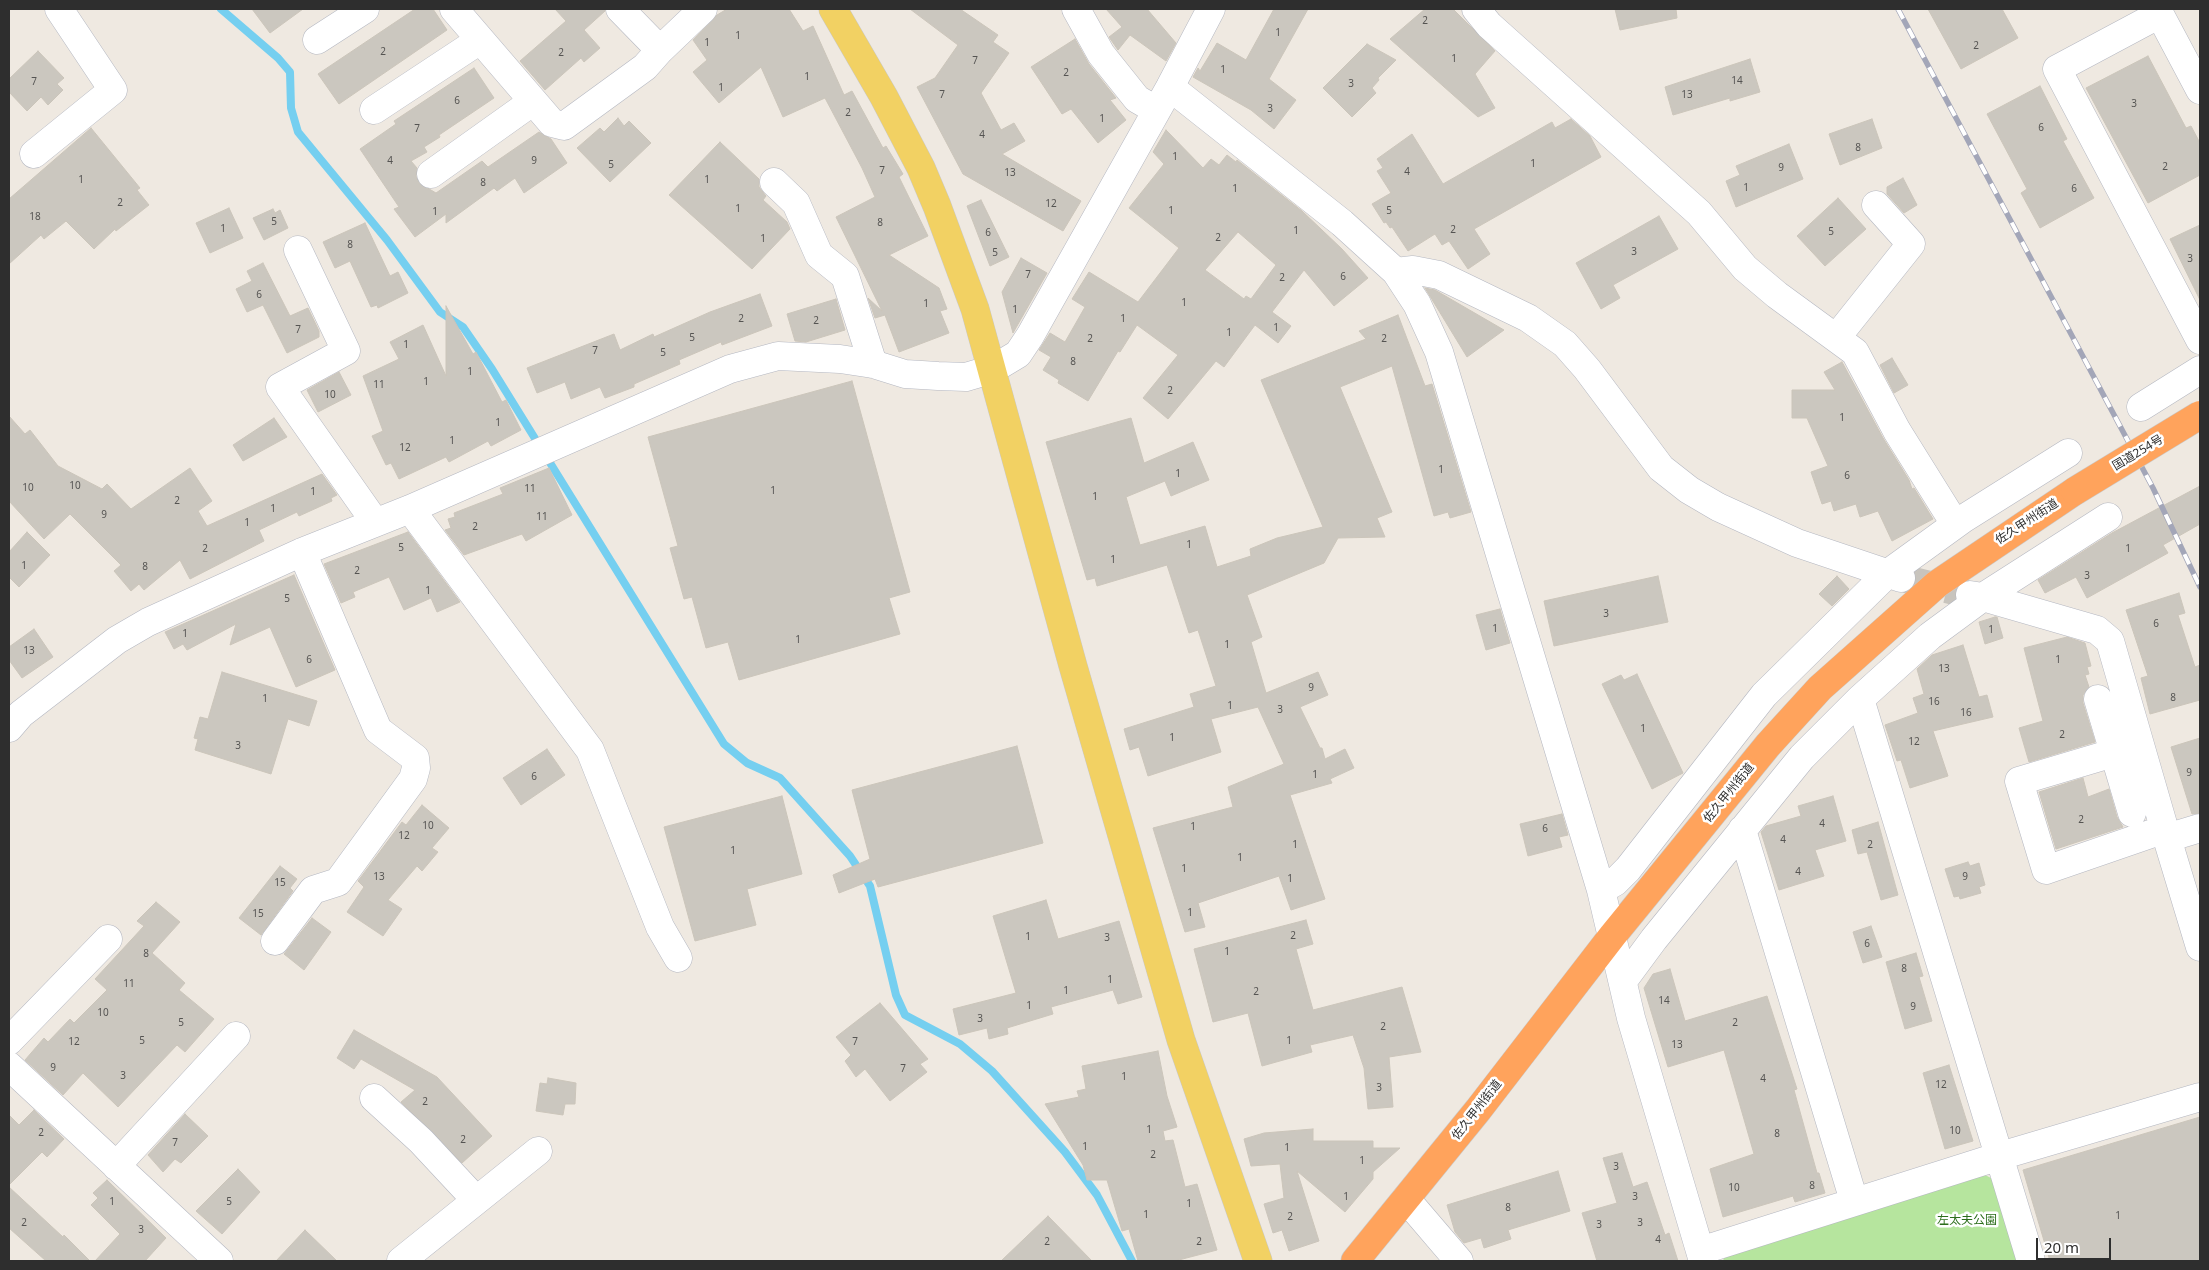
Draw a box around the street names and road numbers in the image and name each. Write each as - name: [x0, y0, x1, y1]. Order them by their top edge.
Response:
- street label: 国道254号: [2110, 432, 2166, 474]
- street label: 佐久甲州街道: [1993, 496, 2061, 548]
- street label: 佐久甲州街道: [1701, 760, 1757, 826]
- street label: 佐久甲州街道: [1449, 1077, 1505, 1143]

